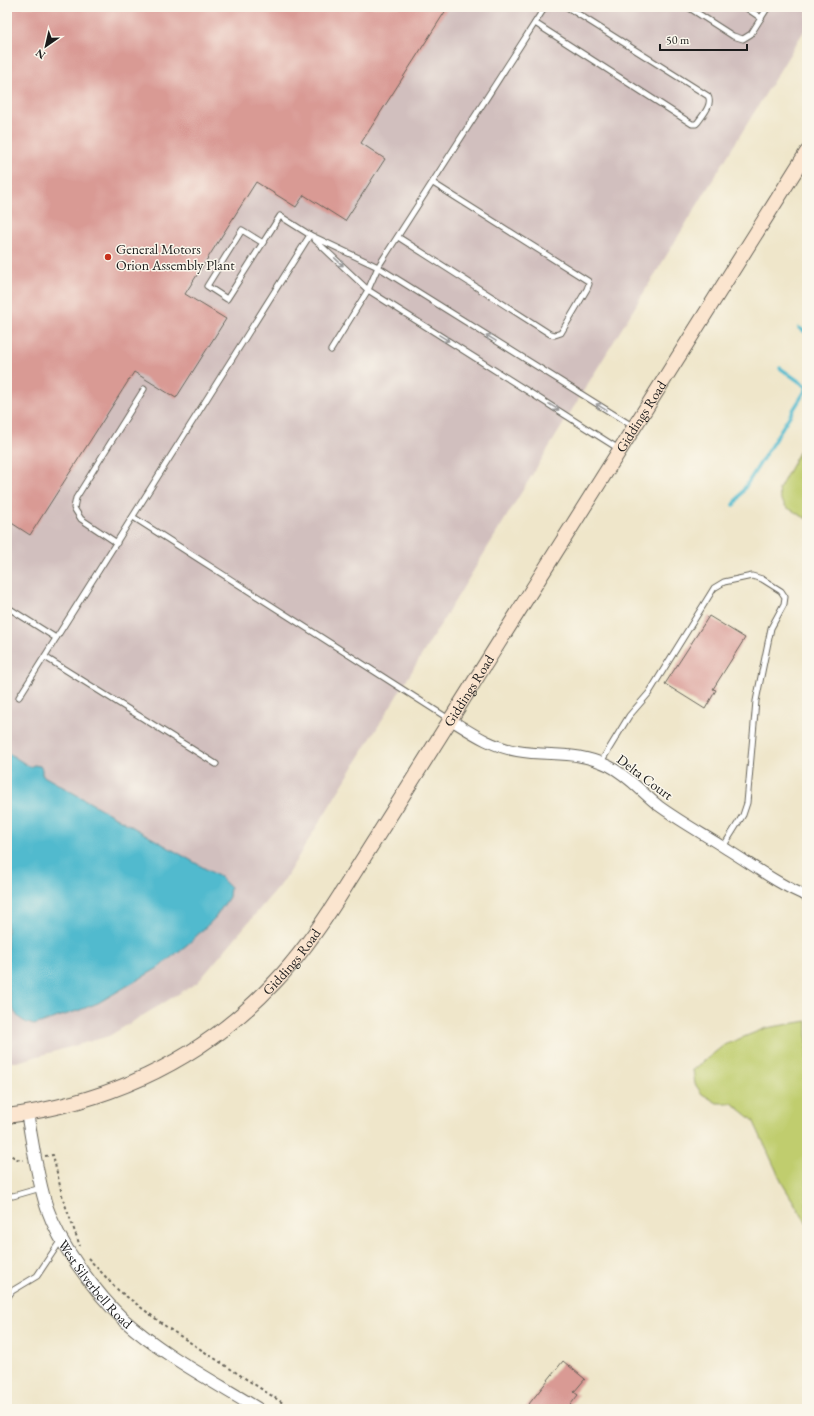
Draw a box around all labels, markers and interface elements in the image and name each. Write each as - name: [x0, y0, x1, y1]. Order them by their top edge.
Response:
- north arrow: [26, 26, 66, 66]
- scale bar: [660, 26, 747, 52]
- text: 50 m: [666, 32, 690, 48]
- text: N: [33, 46, 48, 63]
- place label: General Motors Orion Assembly Plant: [116, 240, 235, 274]
- marker: General Motors Orion Assembly Plant: [103, 252, 113, 262]
- one-way arrow: [334, 257, 344, 267]
- one-way arrow: [485, 333, 497, 341]
- one-way arrow: [438, 334, 450, 342]
- street label: Giddings Road: [612, 376, 671, 456]
- one-way arrow: [596, 402, 607, 411]
- one-way arrow: [548, 403, 559, 412]
- street label: Giddings Road: [439, 651, 498, 730]
- street label: Delta Court: [613, 750, 677, 804]
- street label: Giddings Road: [259, 924, 325, 999]
- street label: West Silverbell Road: [54, 1236, 137, 1333]

